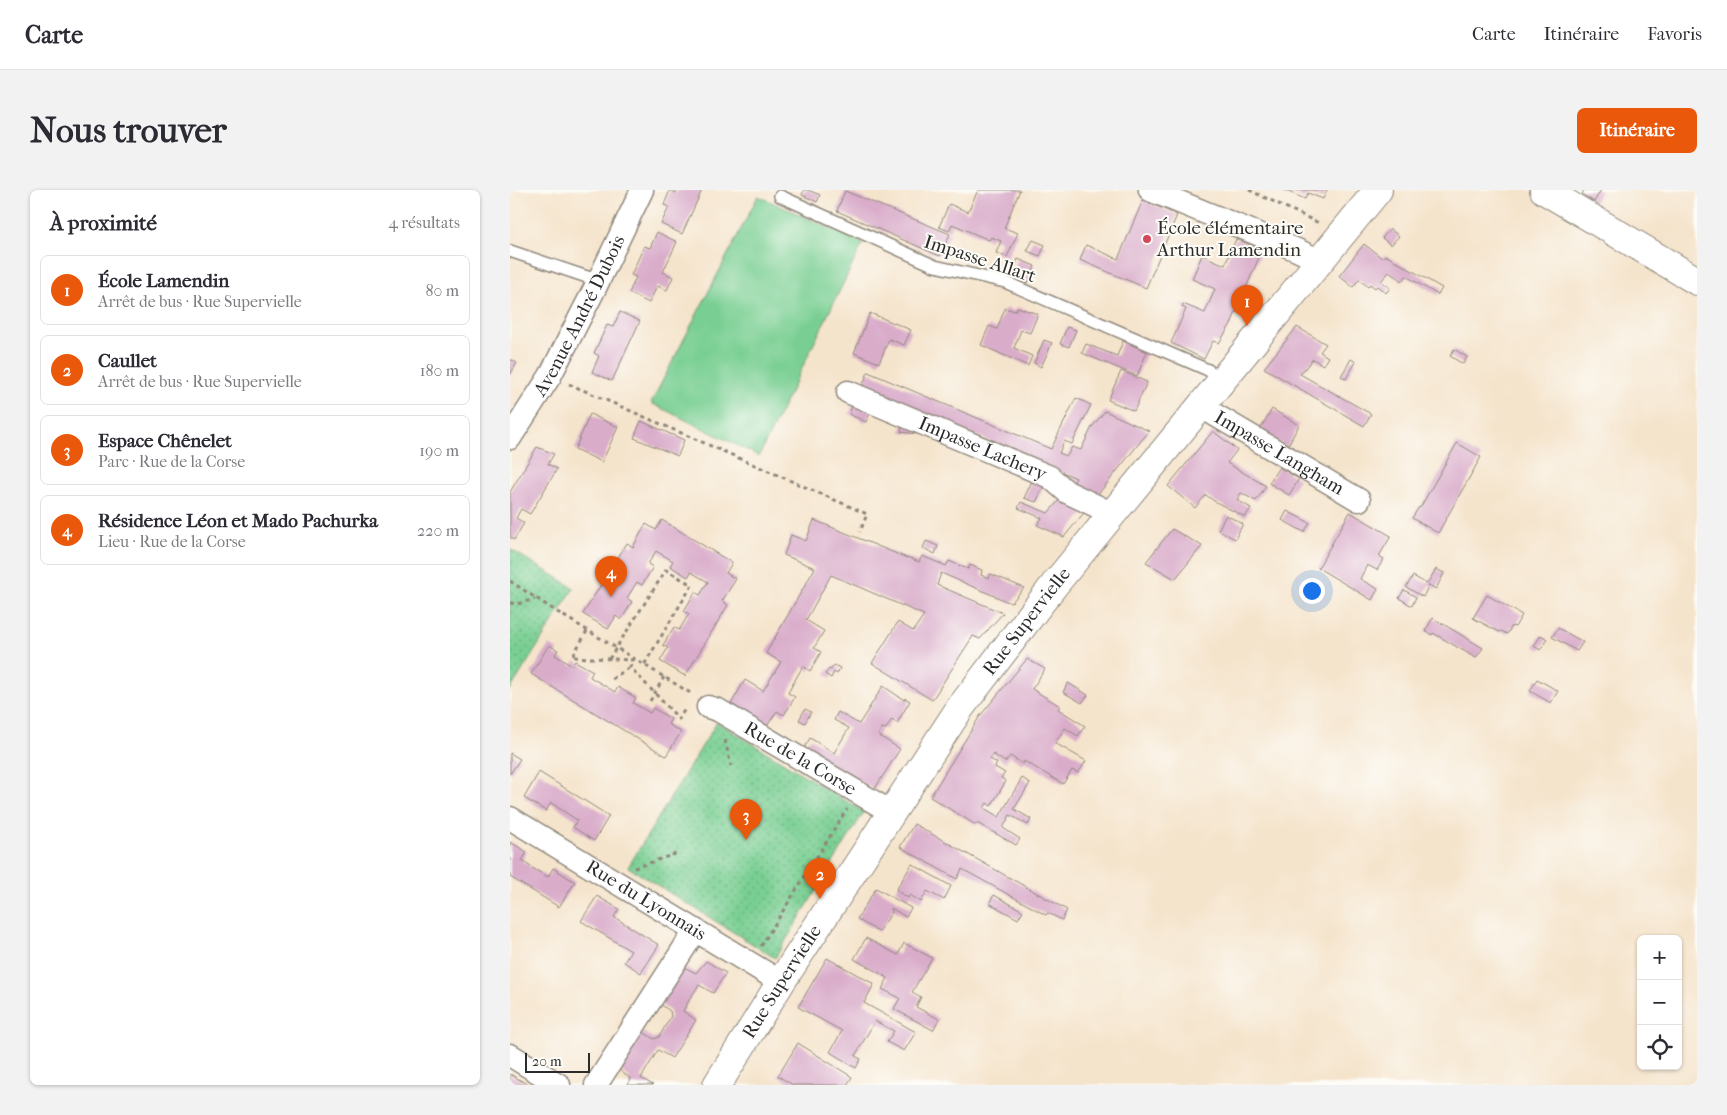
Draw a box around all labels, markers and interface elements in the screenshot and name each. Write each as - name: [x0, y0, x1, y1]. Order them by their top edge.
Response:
- text: Carte: [25, 21, 83, 49]
- text: Carte: [1472, 24, 1516, 45]
- text: Itinéraire: [1544, 24, 1619, 45]
- text: Favoris: [1647, 24, 1702, 45]
- button: Itinéraire: [1577, 108, 1697, 153]
- text: Nous trouver: [30, 110, 227, 151]
- text: À proximité: [50, 211, 157, 235]
- text: 4 résultats: [388, 213, 460, 232]
- place label: École élémentaire Arthur Lamendin: [1156, 217, 1303, 261]
- street label: Impasse Allart: [921, 231, 1039, 288]
- street label: Avenue André Dubois: [528, 232, 630, 401]
- marker: École élémentaire Arthur Lamendin: [1141, 233, 1153, 245]
- text: École Lamendin: [98, 270, 229, 292]
- text: 1: [64, 281, 70, 300]
- text: 80 m: [425, 281, 459, 300]
- pin: 1: [1231, 285, 1263, 326]
- text: Arrêt de bus · Rue Supervielle: [98, 292, 302, 311]
- text: Caullet: [98, 350, 157, 372]
- text: 2: [63, 361, 71, 380]
- text: 180 m: [420, 361, 459, 380]
- text: Arrêt de bus · Rue Supervielle: [98, 372, 302, 391]
- street label: Impasse Langham: [1210, 406, 1348, 500]
- street label: Impasse Lachery: [915, 412, 1051, 486]
- text: Espace Chênelet: [98, 430, 232, 452]
- text: 3: [64, 441, 70, 460]
- text: 190 m: [419, 441, 459, 460]
- text: Parc · Rue de la Corse: [98, 452, 245, 471]
- text: Résidence Léon et Mado Pachurka: [98, 510, 378, 532]
- text: 4: [62, 521, 72, 540]
- text: 220 m: [417, 521, 459, 540]
- text: Lieu · Rue de la Corse: [98, 532, 246, 551]
- pin: 4: [595, 556, 627, 597]
- street label: Rue Supervielle: [978, 563, 1075, 679]
- your location: [1299, 578, 1325, 604]
- street label: Rue de la Corse: [740, 717, 860, 800]
- pin: 3: [730, 799, 762, 840]
- street label: Rue du Lyonnais: [582, 856, 710, 945]
- pin: 2: [804, 858, 836, 899]
- street label: Rue Supervielle: [738, 921, 826, 1042]
- map controls: [1637, 935, 1682, 1070]
- button: +: [1637, 935, 1682, 980]
- button: −: [1637, 980, 1682, 1025]
- button: locate: [1637, 1025, 1682, 1070]
- scale bar: [525, 1050, 590, 1073]
- text: 20 m: [532, 1053, 562, 1070]

